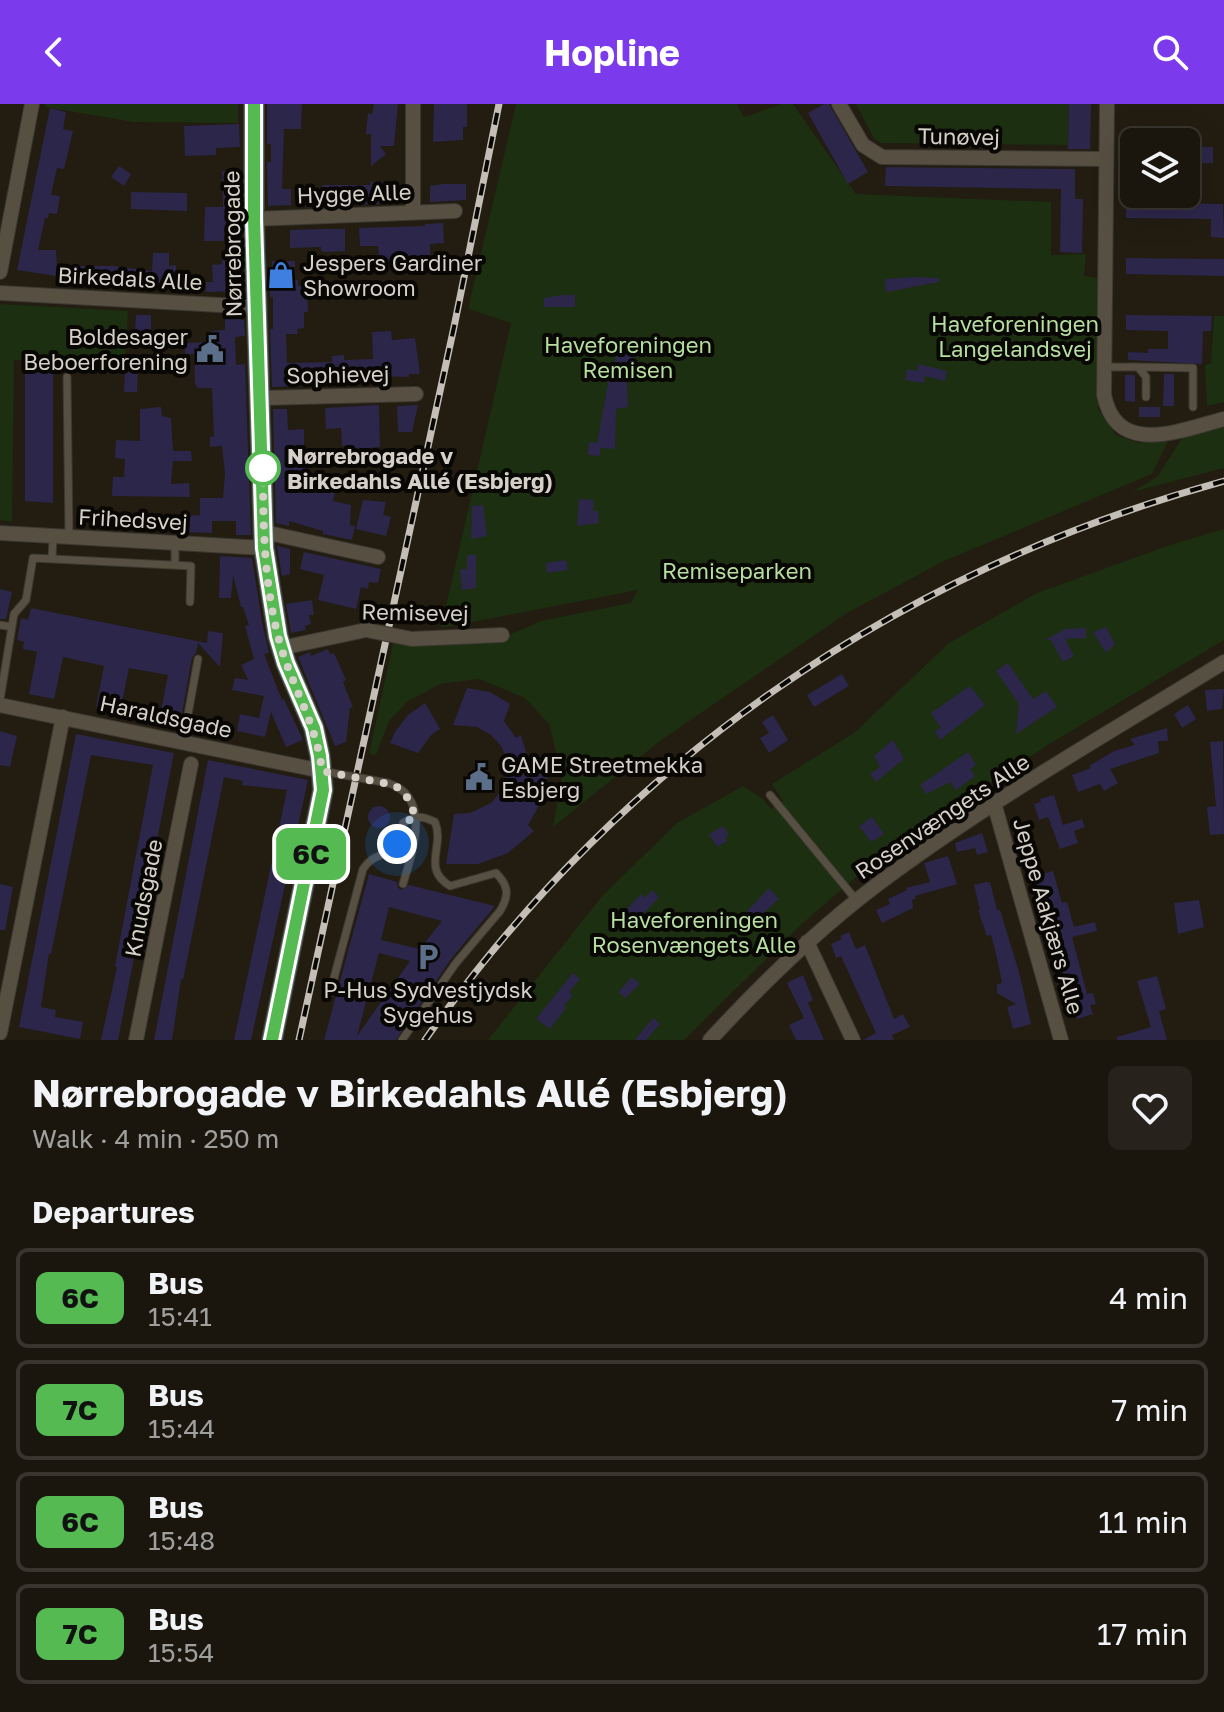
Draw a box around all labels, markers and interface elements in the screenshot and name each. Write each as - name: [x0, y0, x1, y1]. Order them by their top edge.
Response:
- icon: back: [32, 30, 76, 74]
- icon: search: [1148, 30, 1192, 74]
- text: Hopline: [544, 31, 680, 74]
- street label: Tunøvej: [918, 122, 1000, 150]
- map controls: [1120, 128, 1200, 208]
- button: layers: [1120, 128, 1200, 208]
- street label: Nørrebrogade: [217, 170, 247, 318]
- street label: Hygge Alle: [296, 178, 412, 208]
- place label: Jespers Gardiner Showroom: [303, 249, 483, 301]
- shop icon: Jespers Gardiner Showroom: [266, 260, 296, 290]
- street label: Birkedals Alle: [57, 261, 203, 295]
- park label: Haveforeningen Langelandsvej: [931, 310, 1099, 362]
- place label: Boldesager Beboerforening: [23, 323, 188, 375]
- park label: Haveforeningen Remisen: [544, 331, 712, 383]
- public building icon: Boldesager Beboerforening: [195, 334, 225, 364]
- street label: Sophievej: [286, 360, 390, 388]
- place label: Nørrebrogade v Birkedahls Allé (Esbjerg): [287, 442, 553, 494]
- marker: Nørrebrogade v Birkedahls Allé (Esbjerg): [246, 451, 280, 485]
- street label: Frihedsvej: [78, 503, 188, 535]
- park label: Remiseparken: [662, 557, 812, 584]
- street label: Remisevej: [361, 598, 469, 626]
- street label: Haraldsgade: [98, 689, 234, 743]
- street label: Rosenvængets Alle: [850, 748, 1034, 884]
- place label: GAME Streetmekka Esbjerg: [501, 751, 703, 803]
- public building icon: GAME Streetmekka Esbjerg: [464, 762, 494, 792]
- street label: Jeppe Aakjærs Alle: [1008, 815, 1090, 1017]
- your location: [377, 824, 417, 864]
- line badge: 6C: [275, 828, 347, 880]
- street label: Knudsgade: [118, 837, 168, 959]
- text: 6C: [292, 837, 330, 870]
- park label: Haveforeningen Rosenvængets Alle: [592, 906, 796, 958]
- parking icon: P-Hus Sydvestjydsk Sygehus: [413, 942, 443, 972]
- place label: P-Hus Sydvestjydsk Sygehus: [323, 976, 533, 1028]
- button: heart: [1108, 1066, 1192, 1150]
- text: Nørrebrogade v Birkedahls Allé (Esbjerg): [32, 1070, 788, 1115]
- text: Walk · 4 min · 250 m: [32, 1123, 279, 1154]
- text: Departures: [32, 1194, 195, 1230]
- text: Bus: [148, 1265, 204, 1301]
- text: 4 min: [1109, 1280, 1188, 1316]
- text: 6C: [61, 1281, 99, 1314]
- text: 15:41: [148, 1301, 212, 1332]
- text: Bus: [148, 1377, 204, 1413]
- text: 7 min: [1112, 1392, 1188, 1428]
- text: 7C: [62, 1393, 98, 1426]
- text: 15:44: [148, 1413, 215, 1444]
- text: Bus: [148, 1489, 204, 1525]
- text: 11 min: [1098, 1504, 1188, 1540]
- text: 6C: [61, 1505, 99, 1538]
- text: 15:48: [148, 1525, 215, 1556]
- text: Bus: [148, 1601, 204, 1637]
- text: 17 min: [1097, 1616, 1188, 1652]
- text: 7C: [62, 1617, 98, 1650]
- text: 15:54: [148, 1637, 214, 1668]

